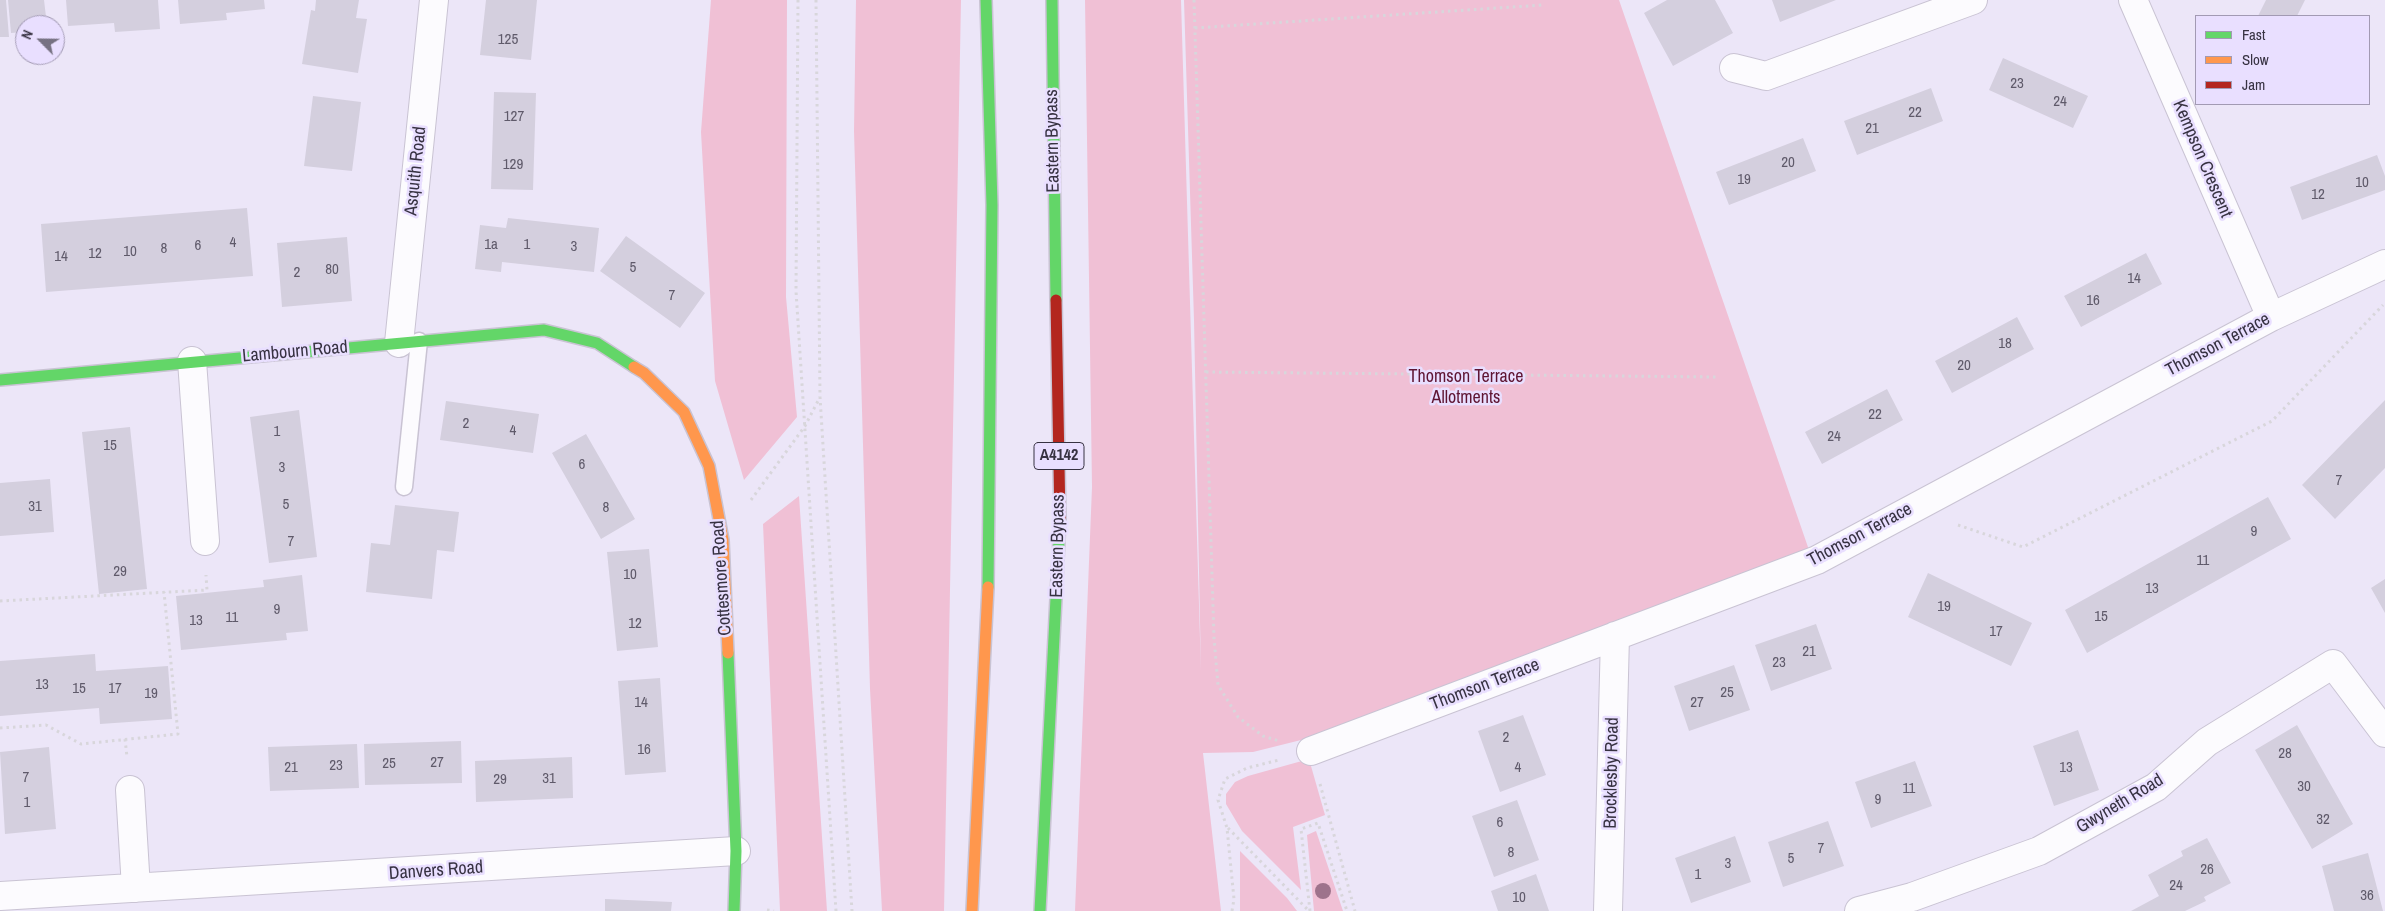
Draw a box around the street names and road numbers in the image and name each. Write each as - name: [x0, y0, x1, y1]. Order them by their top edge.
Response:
- street label: Eastern Bypass: [1041, 89, 1065, 193]
- street label: Kempson Crescent: [2168, 97, 2236, 221]
- street label: Asquith Road: [401, 125, 431, 217]
- street label: Thomson Terrace: [2162, 309, 2274, 381]
- street label: Lambourn Road: [241, 337, 349, 367]
- road number: A4142: [1034, 442, 1084, 470]
- street label: Eastern Bypass: [1046, 494, 1070, 598]
- street label: Thomson Terrace: [1804, 499, 1916, 571]
- street label: Cottesmore Road: [707, 520, 737, 636]
- street label: Thomson Terrace: [1428, 654, 1542, 716]
- street label: Brocklesby Road: [1600, 717, 1624, 829]
- street label: Gwyneth Road: [2073, 770, 2167, 838]
- street label: Danvers Road: [388, 857, 484, 885]

